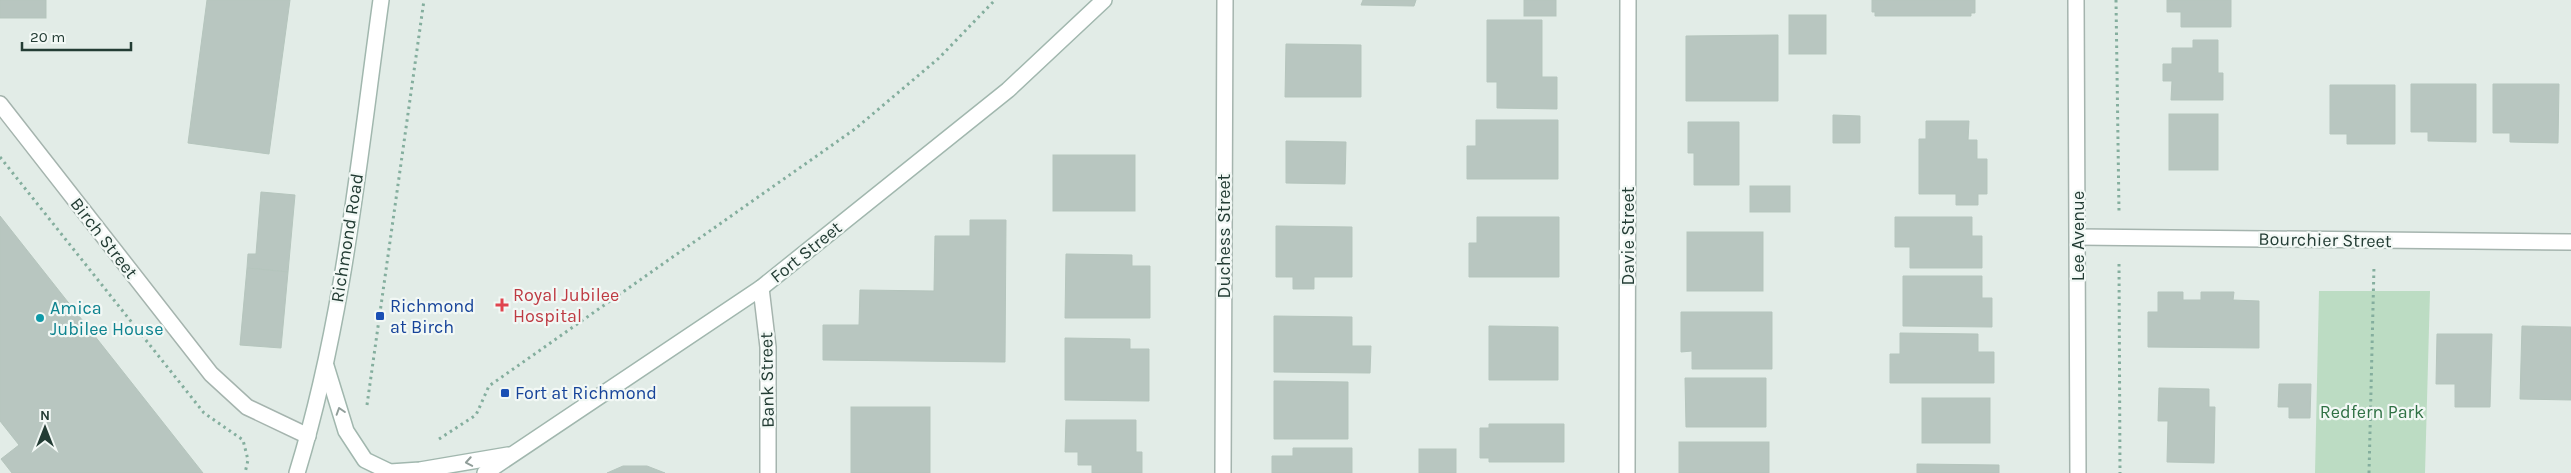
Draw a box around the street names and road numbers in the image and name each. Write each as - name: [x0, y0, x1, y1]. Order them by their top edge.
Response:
- street label: Richmond Road: [326, 172, 368, 304]
- street label: Duchess Street: [1213, 173, 1235, 298]
- street label: Davie Street: [1617, 186, 1639, 286]
- street label: Lee Avenue: [2067, 191, 2089, 281]
- street label: Birch Street: [66, 193, 143, 283]
- street label: Fort Street: [766, 216, 846, 288]
- street label: Bourchier Street: [2258, 228, 2392, 252]
- street label: Bank Street: [755, 332, 779, 428]

